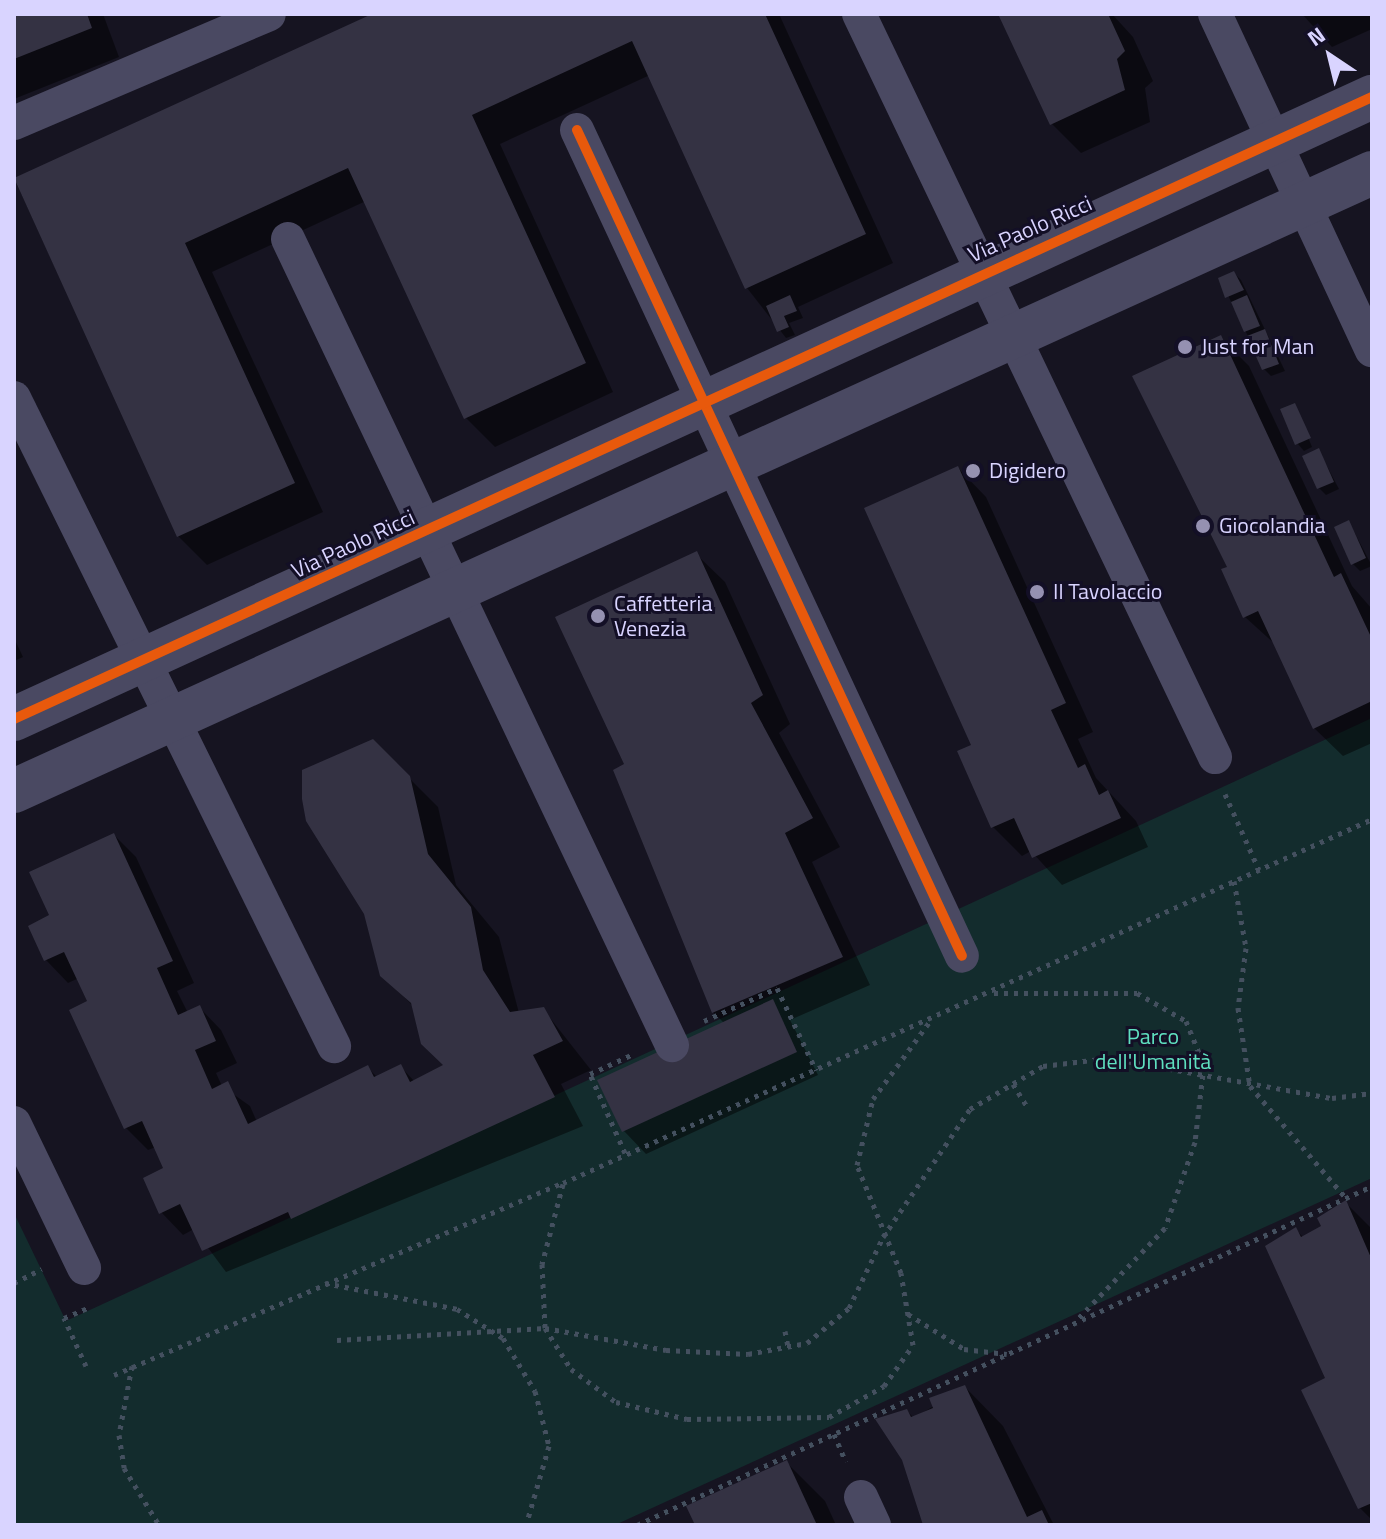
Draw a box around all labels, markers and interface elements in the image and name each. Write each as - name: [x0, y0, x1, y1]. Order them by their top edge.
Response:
- north arrow: [1290, 16, 1370, 96]
- text: N: [1300, 18, 1332, 55]
- street label: Via Paolo Ricci: [964, 190, 1096, 268]
- place label: Just for Man: [1201, 334, 1314, 360]
- marker: Just for Man: [1176, 338, 1194, 356]
- place label: Digidero: [989, 458, 1066, 484]
- marker: Digidero: [964, 462, 982, 480]
- street label: Via Paolo Ricci: [287, 504, 419, 584]
- place label: Giocolandia: [1219, 513, 1325, 539]
- marker: Giocolandia: [1194, 517, 1212, 535]
- place label: Il Tavolaccio: [1053, 579, 1162, 605]
- marker: Il Tavolaccio: [1028, 583, 1046, 601]
- place label: Caffetteria Venezia: [614, 590, 712, 642]
- marker: Caffetteria Venezia: [589, 607, 607, 625]
- park label: Parco dell'Umanità: [1095, 1023, 1211, 1074]

